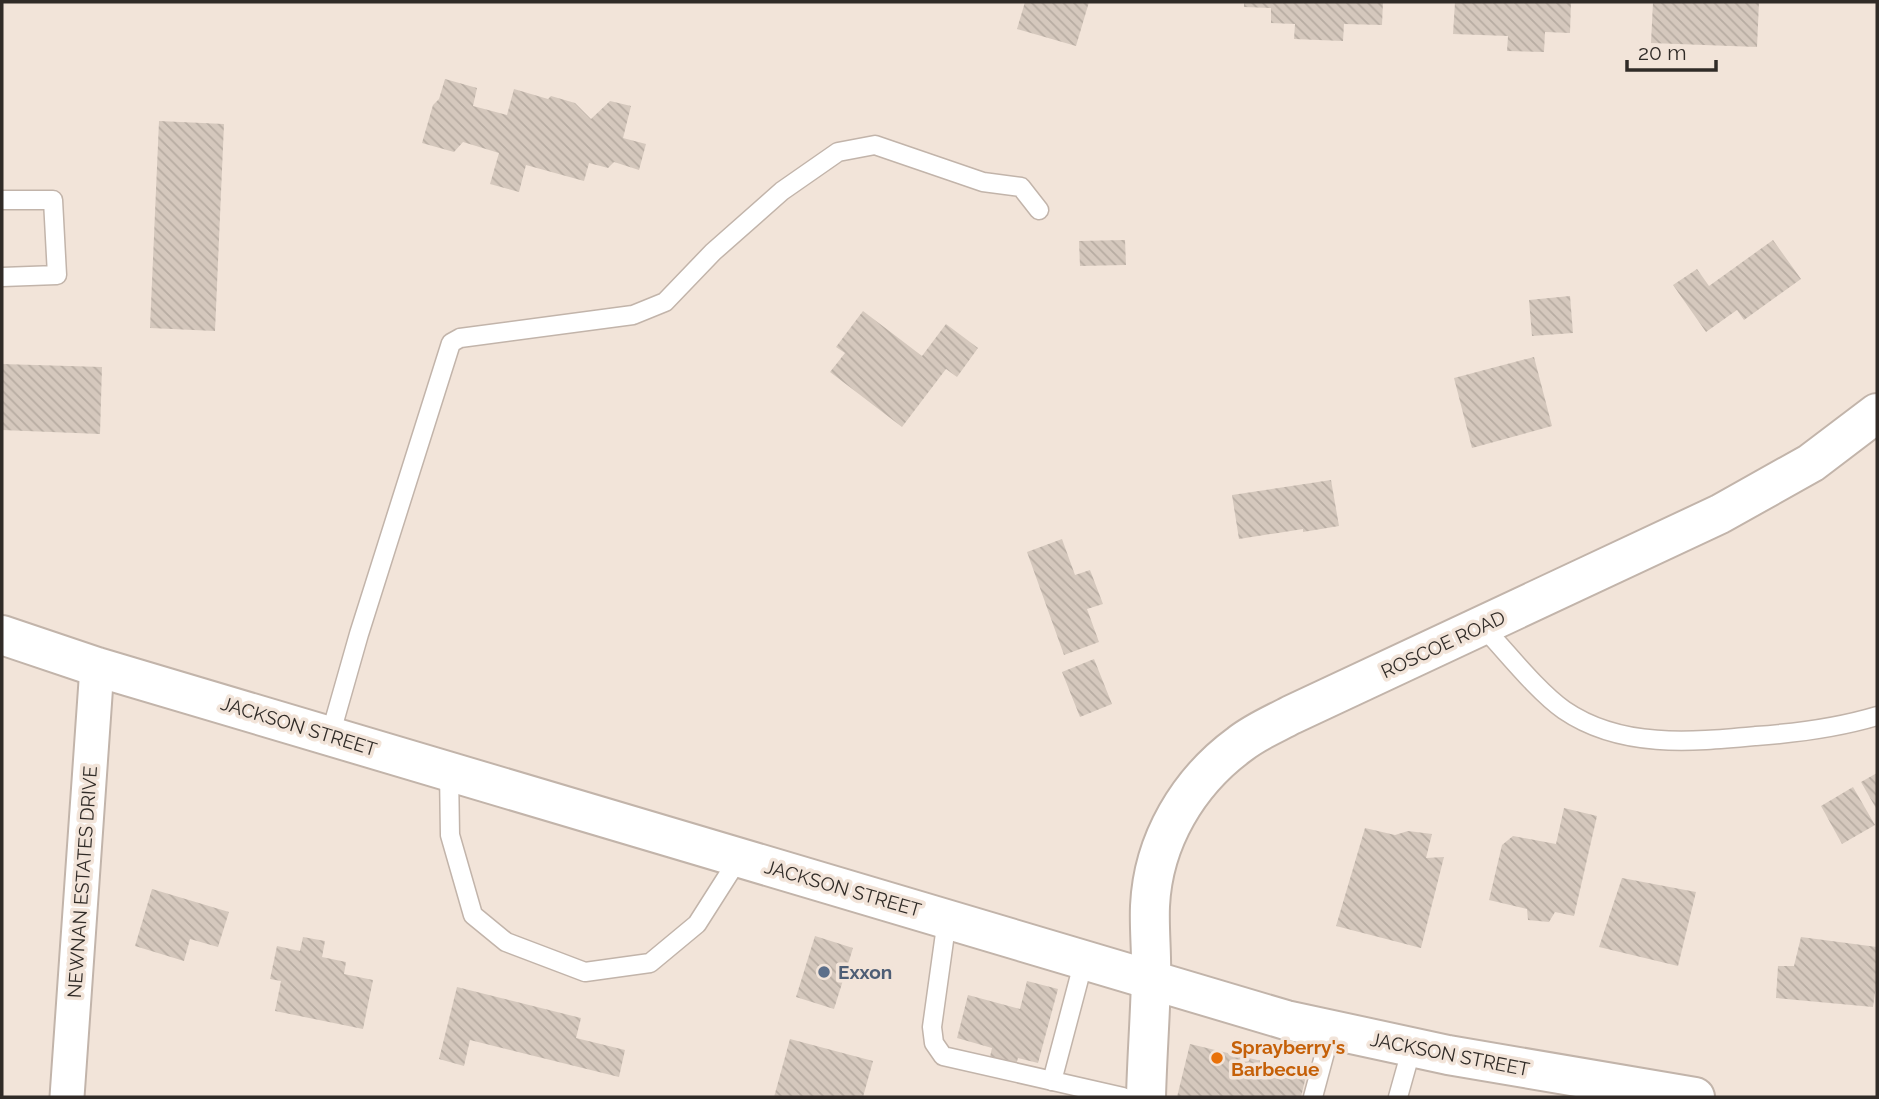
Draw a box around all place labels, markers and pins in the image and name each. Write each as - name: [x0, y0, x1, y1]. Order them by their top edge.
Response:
- place label: Exxon: [838, 961, 892, 983]
- marker: Exxon: [816, 964, 832, 980]
- place label: Sprayberry's Barbecue: [1231, 1036, 1345, 1080]
- marker: Sprayberry's Barbecue: [1209, 1050, 1225, 1066]

